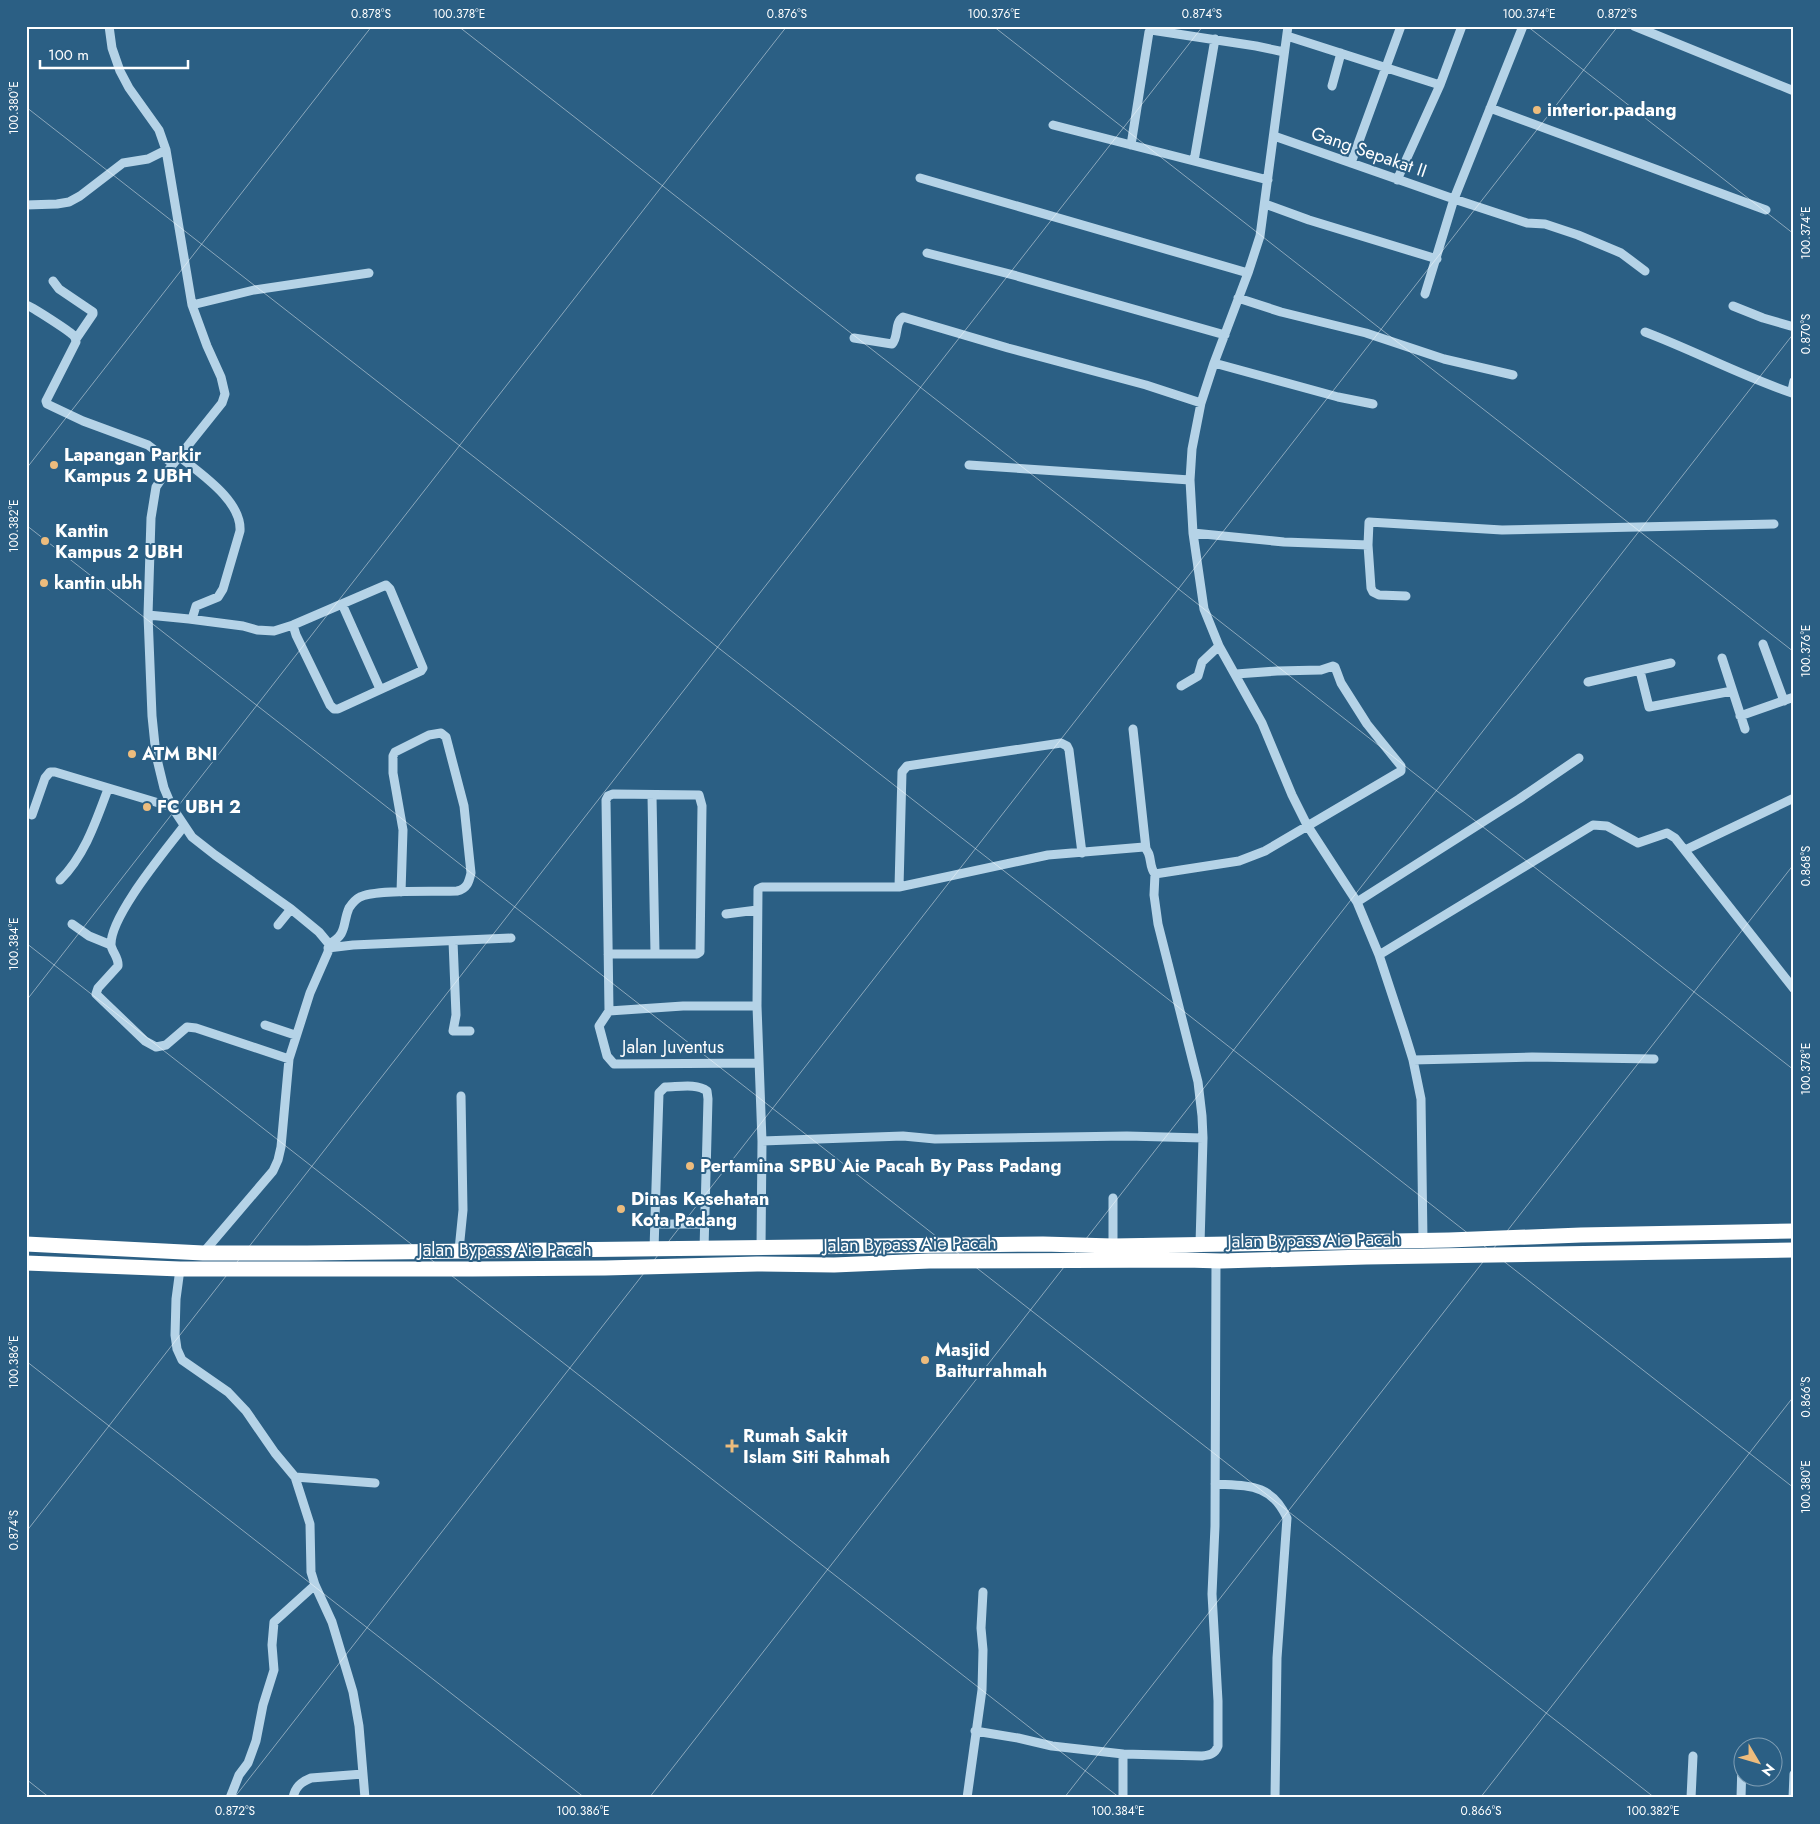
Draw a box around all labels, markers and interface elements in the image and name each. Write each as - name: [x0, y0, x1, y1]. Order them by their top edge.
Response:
- text: 0.878°S: [351, 5, 391, 23]
- text: 100.378°E: [433, 5, 485, 23]
- text: 0.876°S: [767, 5, 808, 23]
- text: 100.376°E: [968, 5, 1020, 23]
- text: 0.874°S: [1182, 5, 1223, 23]
- text: 100.374°E: [1502, 5, 1556, 23]
- text: 0.872°S: [1597, 5, 1638, 23]
- scale bar: [40, 38, 188, 70]
- text: 100 m: [48, 44, 89, 66]
- text: 100.380°E: [5, 81, 23, 135]
- place label: interior.padang: [1547, 97, 1676, 123]
- marker: interior.padang: [1531, 104, 1543, 116]
- street label: Gang Sepakat II: [1308, 120, 1430, 184]
- text: 100.374°E: [1797, 206, 1815, 260]
- text: 0.870°S: [1797, 313, 1815, 354]
- place label: Lapangan Parkir Kampus 2 UBH: [64, 442, 202, 489]
- marker: Lapangan Parkir Kampus 2 UBH: [48, 459, 60, 471]
- text: 100.382°E: [5, 499, 23, 553]
- place label: Kantin Kampus 2 UBH: [55, 518, 183, 565]
- marker: Kantin Kampus 2 UBH: [39, 535, 51, 547]
- place label: kantin ubh: [54, 570, 143, 596]
- marker: kantin ubh: [38, 577, 50, 589]
- text: 100.376°E: [1797, 625, 1815, 677]
- place label: ATM BNI: [141, 741, 218, 767]
- marker: ATM BNI: [126, 748, 138, 760]
- place label: FC UBH 2: [157, 794, 241, 820]
- marker: FC UBH 2: [141, 801, 153, 813]
- text: 0.868°S: [1797, 845, 1815, 886]
- text: 100.384°E: [5, 917, 23, 971]
- street label: Jalan Juventus: [620, 1034, 724, 1060]
- text: 100.378°E: [1797, 1043, 1815, 1095]
- place label: Pertamina SPBU Aie Pacah By Pass Padang: [700, 1153, 1061, 1179]
- marker: Pertamina SPBU Aie Pacah By Pass Padang: [684, 1160, 696, 1172]
- place label: Dinas Kesehatan Kota Padang: [631, 1186, 769, 1233]
- marker: Dinas Kesehatan Kota Padang: [615, 1203, 627, 1215]
- street label: Jalan Bypass Aie Pacah: [1225, 1225, 1401, 1255]
- street label: Jalan Bypass Aie Pacah: [821, 1229, 997, 1259]
- street label: Jalan Bypass Aie Pacah: [416, 1237, 592, 1263]
- text: 100.386°E: [5, 1335, 23, 1389]
- place label: Masjid Baiturrahmah: [935, 1337, 1047, 1384]
- marker: Masjid Baiturrahmah: [919, 1354, 931, 1366]
- text: 0.866°S: [1797, 1376, 1815, 1418]
- place label: Rumah Sakit Islam Siti Rahmah: [743, 1423, 890, 1470]
- marker: Rumah Sakit Islam Siti Rahmah: [725, 1439, 739, 1453]
- text: 100.380°E: [1797, 1460, 1815, 1514]
- text: 0.874°S: [5, 1509, 23, 1550]
- north arrow: [1732, 1736, 1782, 1786]
- text: N: [1757, 1759, 1780, 1781]
- text: 0.872°S: [215, 1802, 256, 1820]
- text: 100.386°E: [556, 1802, 610, 1820]
- text: 100.384°E: [1091, 1802, 1145, 1820]
- text: 0.866°S: [1460, 1802, 1502, 1820]
- text: 100.382°E: [1626, 1802, 1680, 1820]

